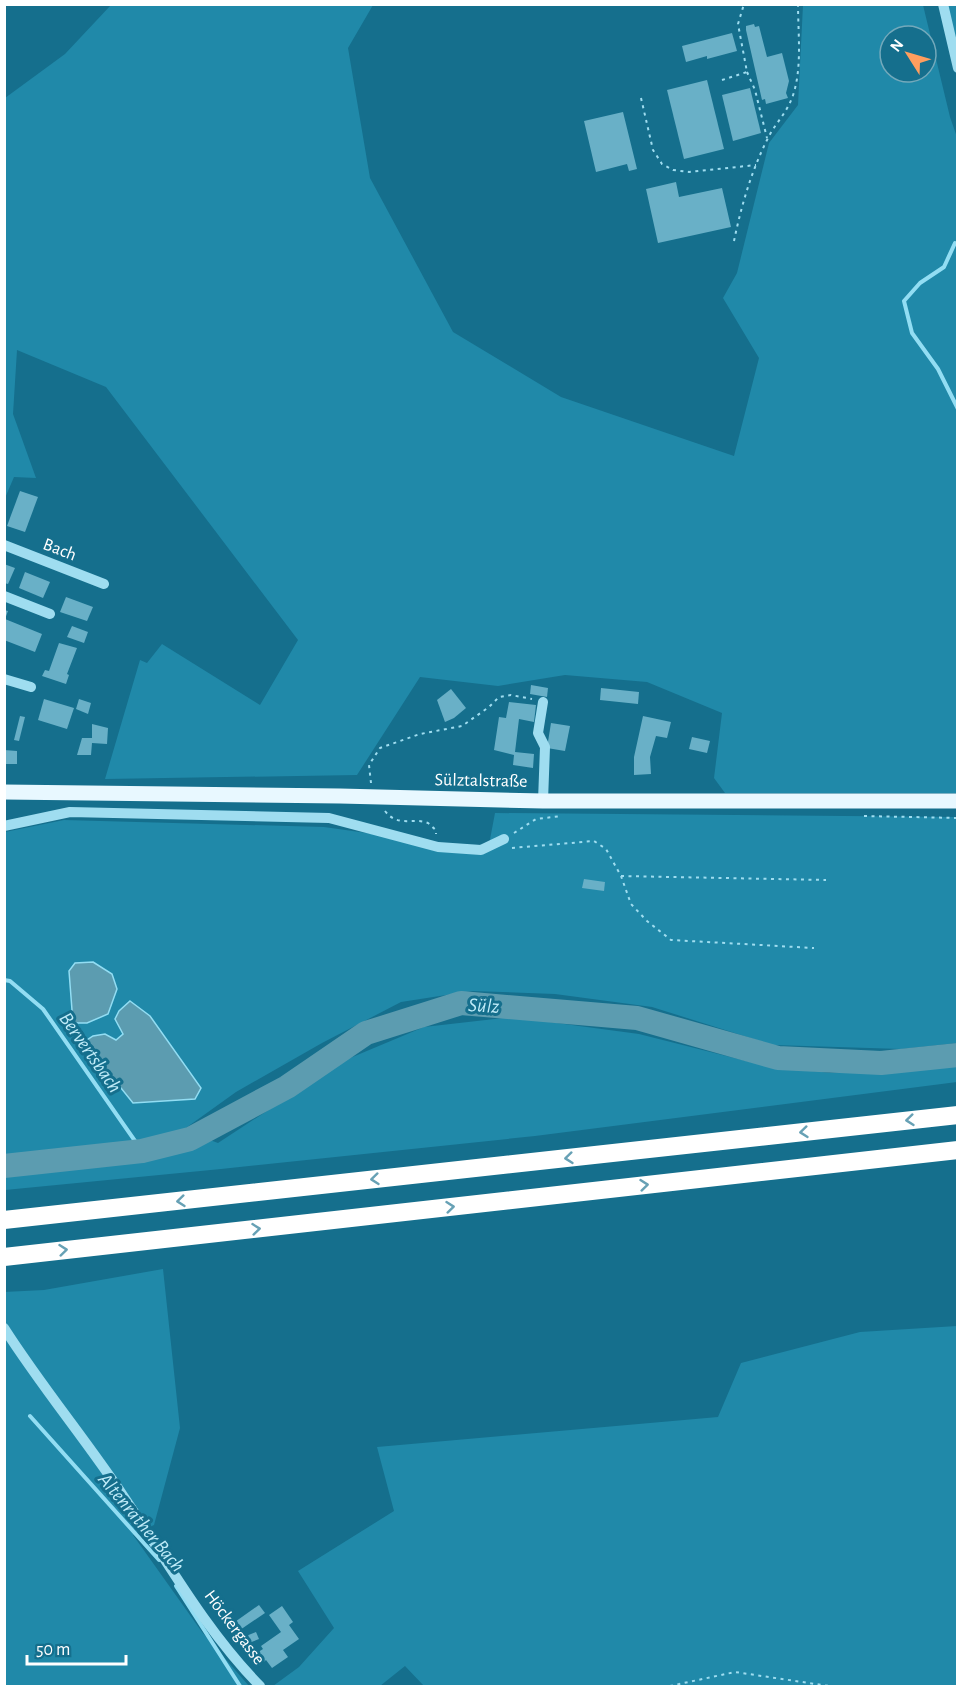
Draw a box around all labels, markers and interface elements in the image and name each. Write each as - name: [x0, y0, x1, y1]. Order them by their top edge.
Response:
- north arrow: [878, 24, 938, 84]
- text: N: [887, 36, 907, 55]
- street label: Bach: [40, 535, 79, 564]
- street label: Sülztalstraße: [434, 771, 527, 791]
- water label: Sülz: [468, 995, 500, 1017]
- water label: Bervertsbach: [55, 1009, 125, 1096]
- one-way arrow: [905, 1114, 914, 1126]
- one-way arrow: [800, 1125, 809, 1138]
- one-way arrow: [564, 1151, 573, 1164]
- one-way arrow: [370, 1172, 379, 1185]
- one-way arrow: [639, 1179, 649, 1192]
- one-way arrow: [176, 1194, 185, 1207]
- one-way arrow: [446, 1201, 455, 1214]
- one-way arrow: [252, 1223, 261, 1236]
- one-way arrow: [58, 1245, 67, 1257]
- water label: Altenrather Bach: [94, 1469, 188, 1576]
- street label: Höckergasse: [200, 1587, 268, 1668]
- scale bar: [27, 1628, 126, 1666]
- text: 50 m: [36, 1641, 70, 1659]

